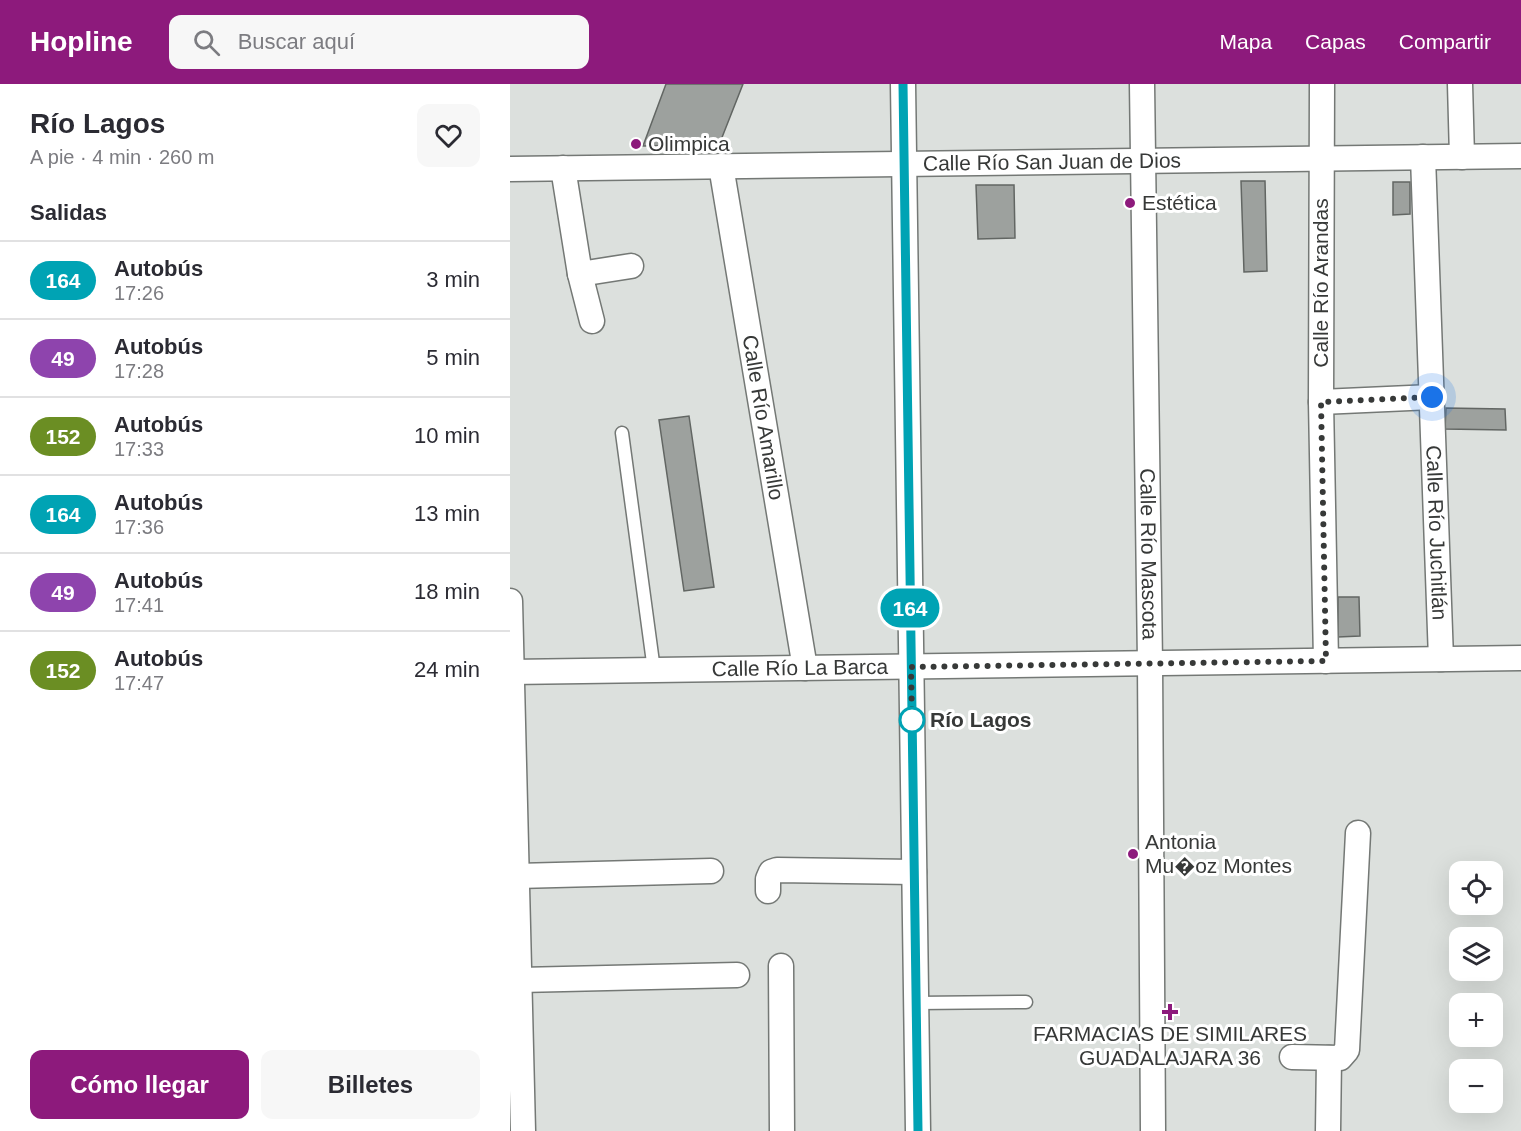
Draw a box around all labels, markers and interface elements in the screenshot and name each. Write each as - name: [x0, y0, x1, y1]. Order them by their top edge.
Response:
- search box: [169, 15, 589, 69]
- text: Hopline: [30, 26, 133, 57]
- icon: search: [190, 26, 223, 59]
- text: Buscar aquí: [238, 29, 355, 54]
- text: Mapa: [1220, 30, 1272, 53]
- text: Capas: [1305, 30, 1366, 53]
- text: Compartir: [1399, 30, 1491, 53]
- button: heart: [417, 104, 480, 167]
- text: Río Lagos: [30, 108, 165, 139]
- place label: Olimpica: [648, 132, 730, 155]
- marker: Olimpica: [629, 137, 643, 151]
- text: A pie · 4 min · 260 m: [30, 146, 215, 168]
- street label: Calle Río San Juan de Dios: [923, 148, 1181, 175]
- place label: Estética: [1142, 191, 1217, 214]
- marker: Estética: [1123, 196, 1137, 210]
- street label: Calle Río Arandas: [1309, 198, 1332, 368]
- text: Salidas: [30, 200, 107, 225]
- text: Autobús: [114, 256, 203, 281]
- text: 3 min: [426, 267, 480, 292]
- text: 164: [45, 269, 81, 292]
- text: 17:26: [114, 282, 164, 304]
- street label: Calle Río Amarillo: [738, 333, 789, 502]
- text: Autobús: [114, 334, 203, 359]
- text: 5 min: [426, 345, 480, 370]
- text: 49: [51, 347, 75, 370]
- text: 17:28: [114, 360, 164, 382]
- your location: [1417, 382, 1447, 412]
- text: Autobús: [114, 412, 203, 437]
- text: 10 min: [414, 423, 480, 448]
- text: 152: [45, 425, 81, 448]
- text: 17:33: [114, 438, 164, 460]
- street label: Calle Río Juchitlán: [1422, 445, 1452, 621]
- street label: Calle Río Mascota: [1136, 468, 1162, 640]
- text: Autobús: [114, 490, 203, 515]
- text: 13 min: [414, 501, 480, 526]
- text: 164: [45, 503, 81, 526]
- text: 17:36: [114, 516, 164, 538]
- text: Autobús: [114, 568, 203, 593]
- text: 18 min: [414, 579, 480, 604]
- text: 49: [51, 581, 75, 604]
- line badge: 164: [876, 588, 944, 628]
- text: 17:41: [114, 594, 164, 616]
- text: 164: [892, 597, 928, 620]
- text: Autobús: [114, 646, 203, 671]
- street label: Calle Río La Barca: [712, 655, 889, 680]
- text: 24 min: [414, 657, 480, 682]
- text: 152: [45, 659, 81, 682]
- text: 17:47: [114, 672, 164, 694]
- marker: Río Lagos: [899, 707, 925, 733]
- place label: Río Lagos: [930, 708, 1032, 731]
- place label: Antonia Mu�oz Montes: [1145, 830, 1292, 877]
- marker: Antonia Mu�oz Montes: [1126, 847, 1140, 861]
- map controls: [1449, 861, 1503, 1113]
- button: locate: [1449, 861, 1503, 915]
- button: layers: [1449, 927, 1503, 981]
- button: +: [1449, 993, 1503, 1047]
- marker: FARMACIAS DE SIMILARES GUADALAJARA 36: [1163, 1005, 1177, 1019]
- place label: FARMACIAS DE SIMILARES GUADALAJARA 36: [1033, 1022, 1307, 1069]
- button: Cómo llegar: [30, 1050, 249, 1119]
- button: Billetes: [261, 1050, 480, 1119]
- button: −: [1449, 1059, 1503, 1113]

